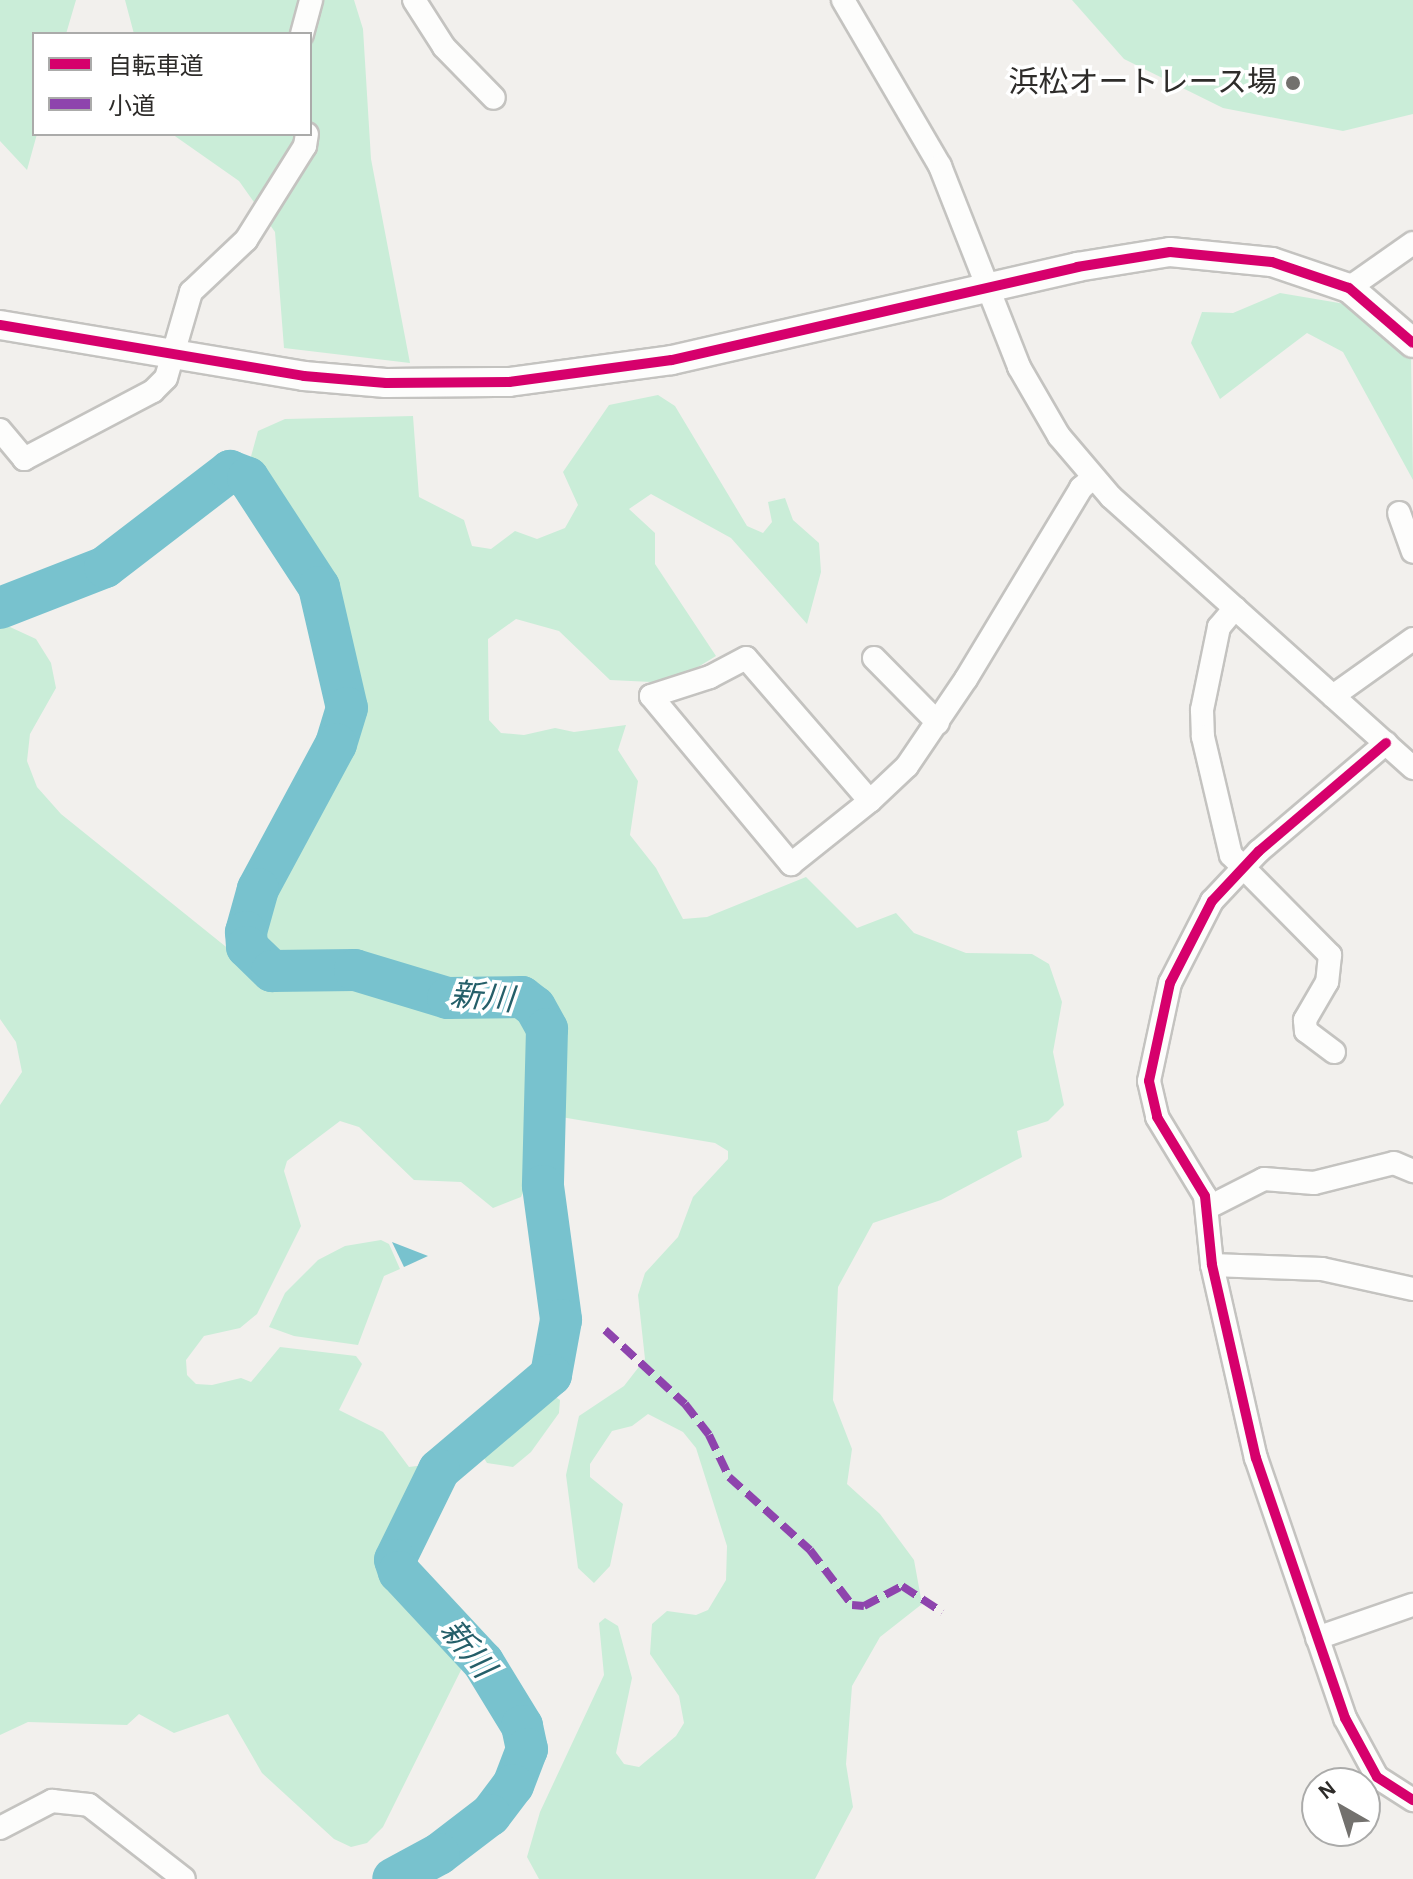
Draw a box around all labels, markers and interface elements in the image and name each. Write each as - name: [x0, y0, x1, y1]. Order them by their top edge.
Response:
- legend: [32, 32, 312, 136]
- text: 自転車道: [108, 55, 204, 79]
- place label: 浜松オートレース場: [1007, 65, 1277, 101]
- marker: 浜松オートレース場: [1284, 74, 1302, 92]
- text: 小道: [108, 95, 156, 119]
- water label: 新川: [448, 976, 516, 1020]
- water label: 新川: [432, 1612, 502, 1686]
- north arrow: [1301, 1767, 1381, 1847]
- text: N: [1314, 1777, 1340, 1803]

